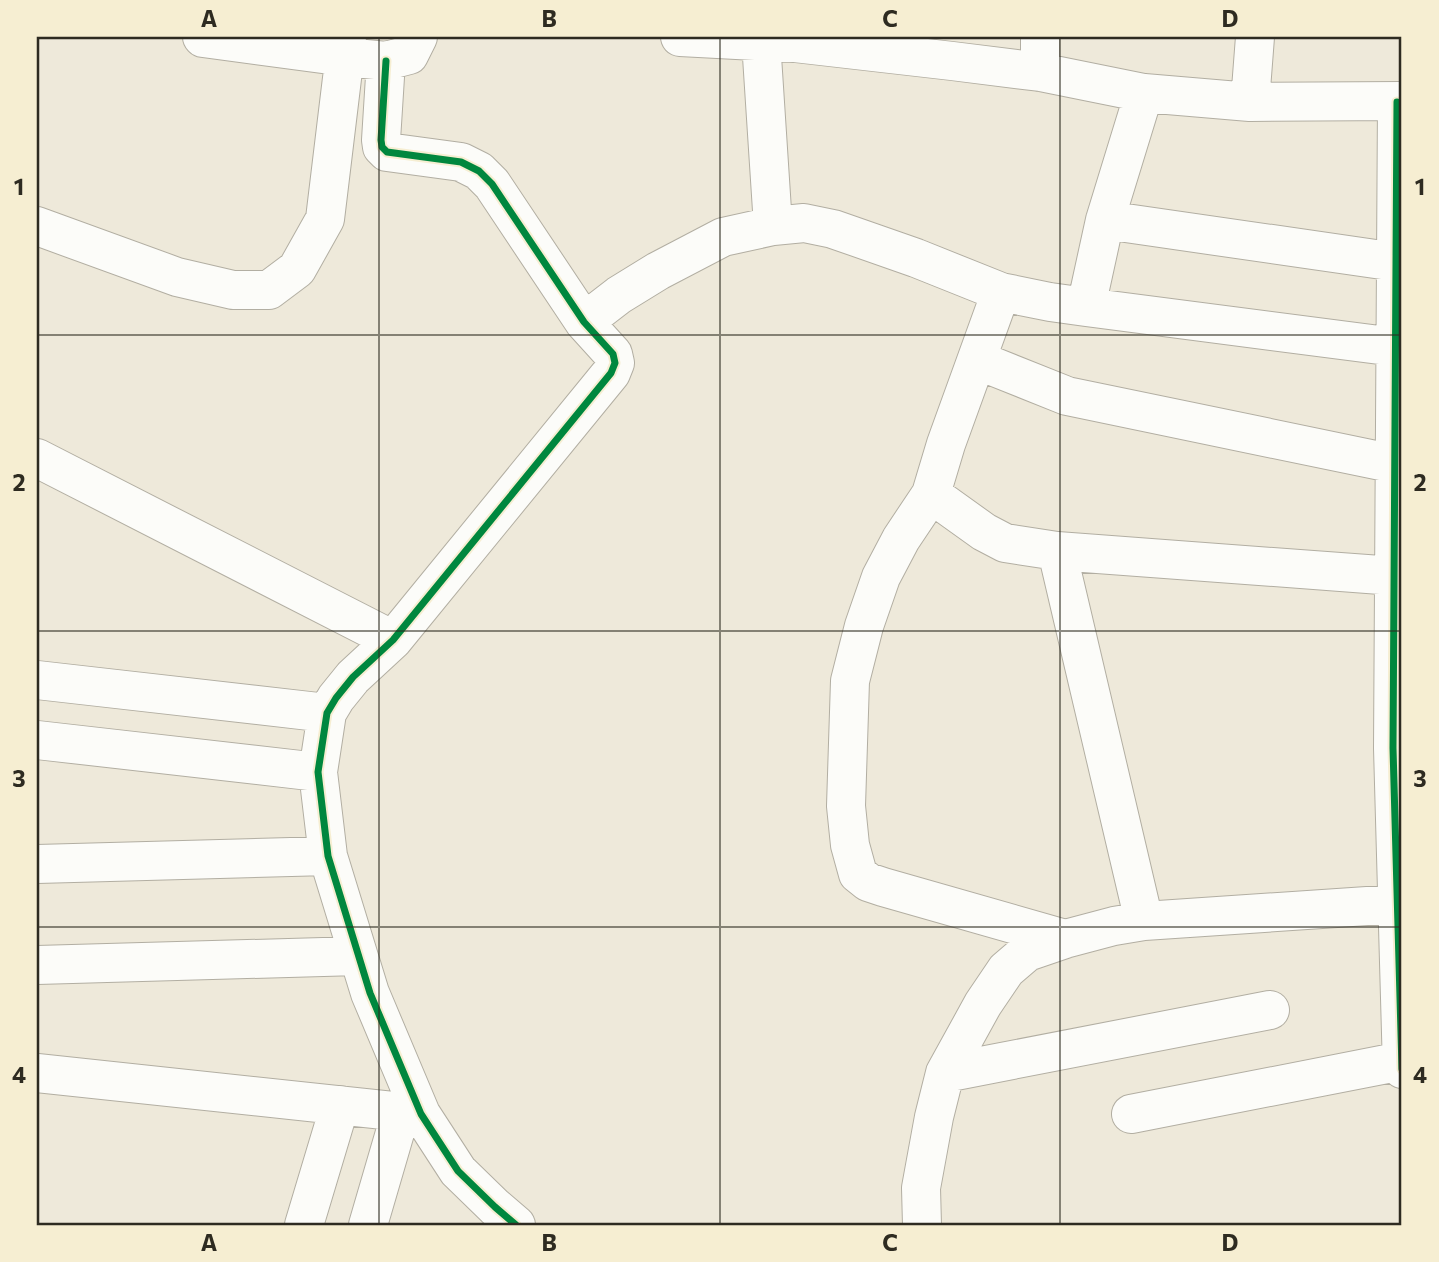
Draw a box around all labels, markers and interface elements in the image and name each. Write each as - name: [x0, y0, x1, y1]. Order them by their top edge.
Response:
- text: A: [201, 4, 218, 32]
- text: B: [541, 4, 557, 32]
- text: C: [882, 4, 898, 32]
- text: D: [1222, 4, 1239, 32]
- text: 1: [14, 172, 24, 200]
- text: 1: [1415, 172, 1425, 200]
- text: 2: [12, 468, 26, 496]
- text: 2: [1413, 468, 1427, 496]
- text: 3: [12, 764, 26, 792]
- text: 3: [1413, 764, 1427, 792]
- text: 4: [12, 1060, 26, 1088]
- text: 4: [1413, 1060, 1427, 1088]
- text: A: [201, 1228, 218, 1256]
- text: B: [541, 1228, 557, 1256]
- text: C: [882, 1228, 898, 1256]
- text: D: [1222, 1228, 1239, 1256]

